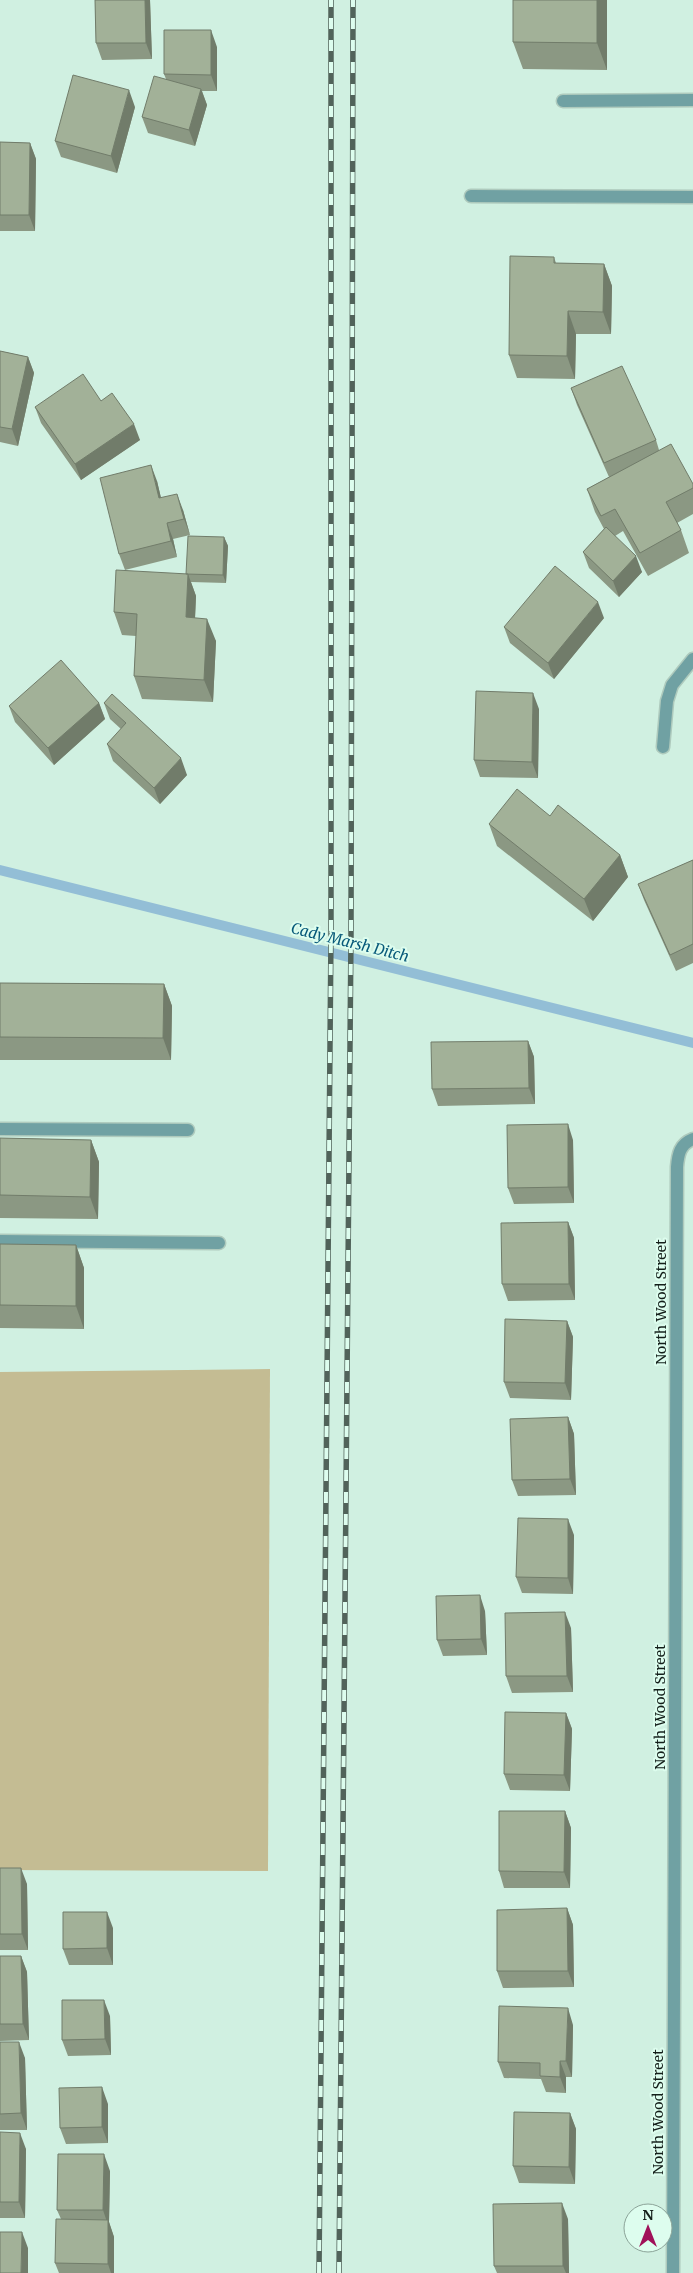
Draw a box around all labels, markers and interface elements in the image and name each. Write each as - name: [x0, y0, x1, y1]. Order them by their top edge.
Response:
- water label: Cady Marsh Ditch: [289, 918, 411, 966]
- street label: North Wood Street: [652, 1239, 670, 1365]
- street label: North Wood Street: [651, 1644, 669, 1770]
- street label: North Wood Street: [649, 2049, 667, 2175]
- north arrow: [623, 2203, 673, 2253]
- text: N: [642, 2206, 654, 2224]

